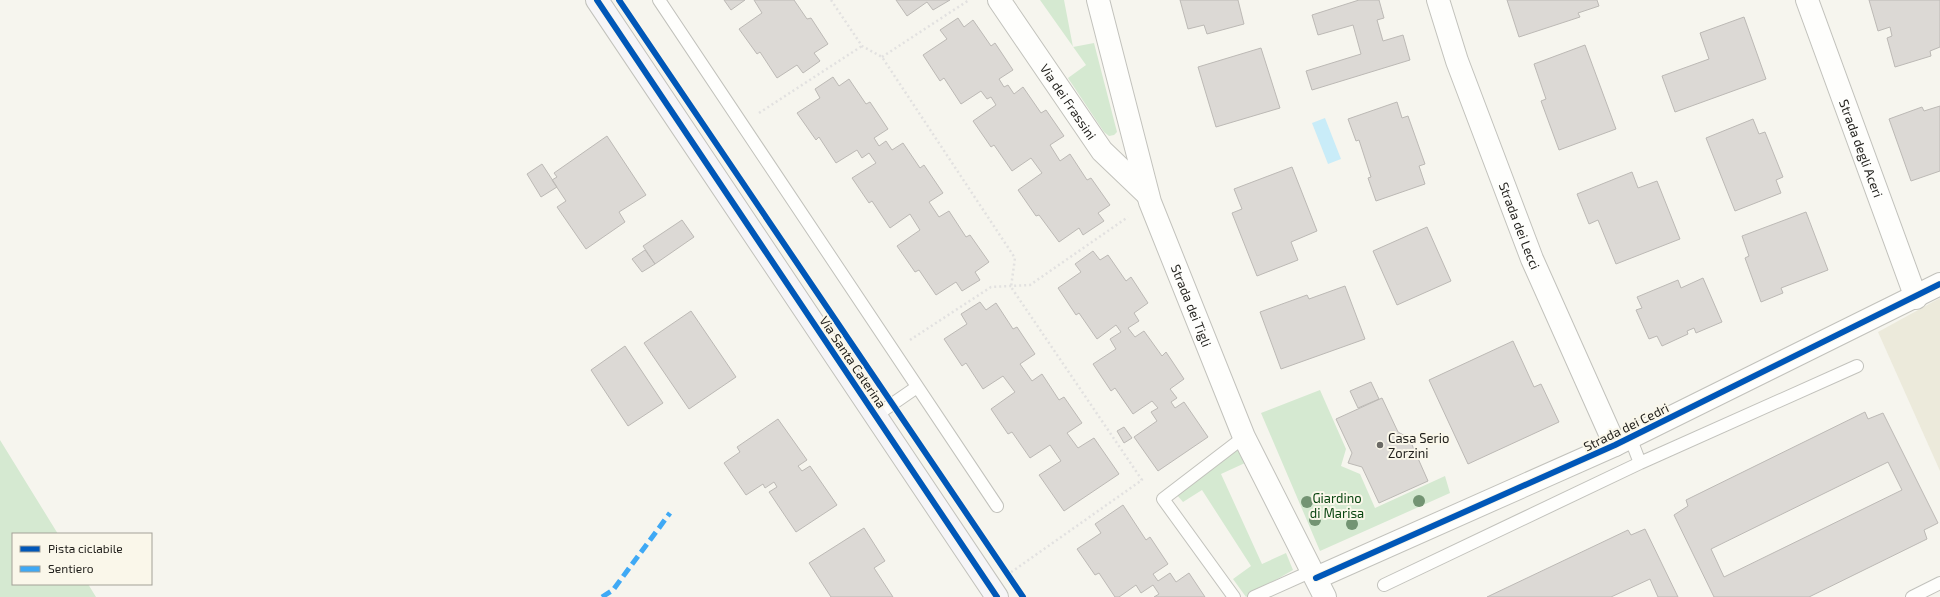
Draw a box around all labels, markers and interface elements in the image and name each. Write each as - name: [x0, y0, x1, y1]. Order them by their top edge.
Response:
- street label: Via dei Frassini: [1037, 61, 1100, 143]
- street label: Strada degli Aceri: [1836, 97, 1887, 200]
- street label: Strada dei Lecci: [1496, 180, 1544, 272]
- street label: Strada dei Tigli: [1168, 262, 1215, 349]
- street label: Via Santa Caterina: [816, 313, 890, 411]
- street label: Strada dei Cedri: [1581, 399, 1671, 455]
- place label: Casa Serio Zorzini: [1388, 430, 1449, 461]
- marker: Casa Serio Zorzini: [1375, 440, 1385, 450]
- park label: Giardino di Marisa: [1310, 490, 1364, 521]
- legend: [12, 533, 152, 585]
- text: Pista ciclabile: [48, 541, 123, 555]
- text: Sentiero: [48, 561, 94, 575]

